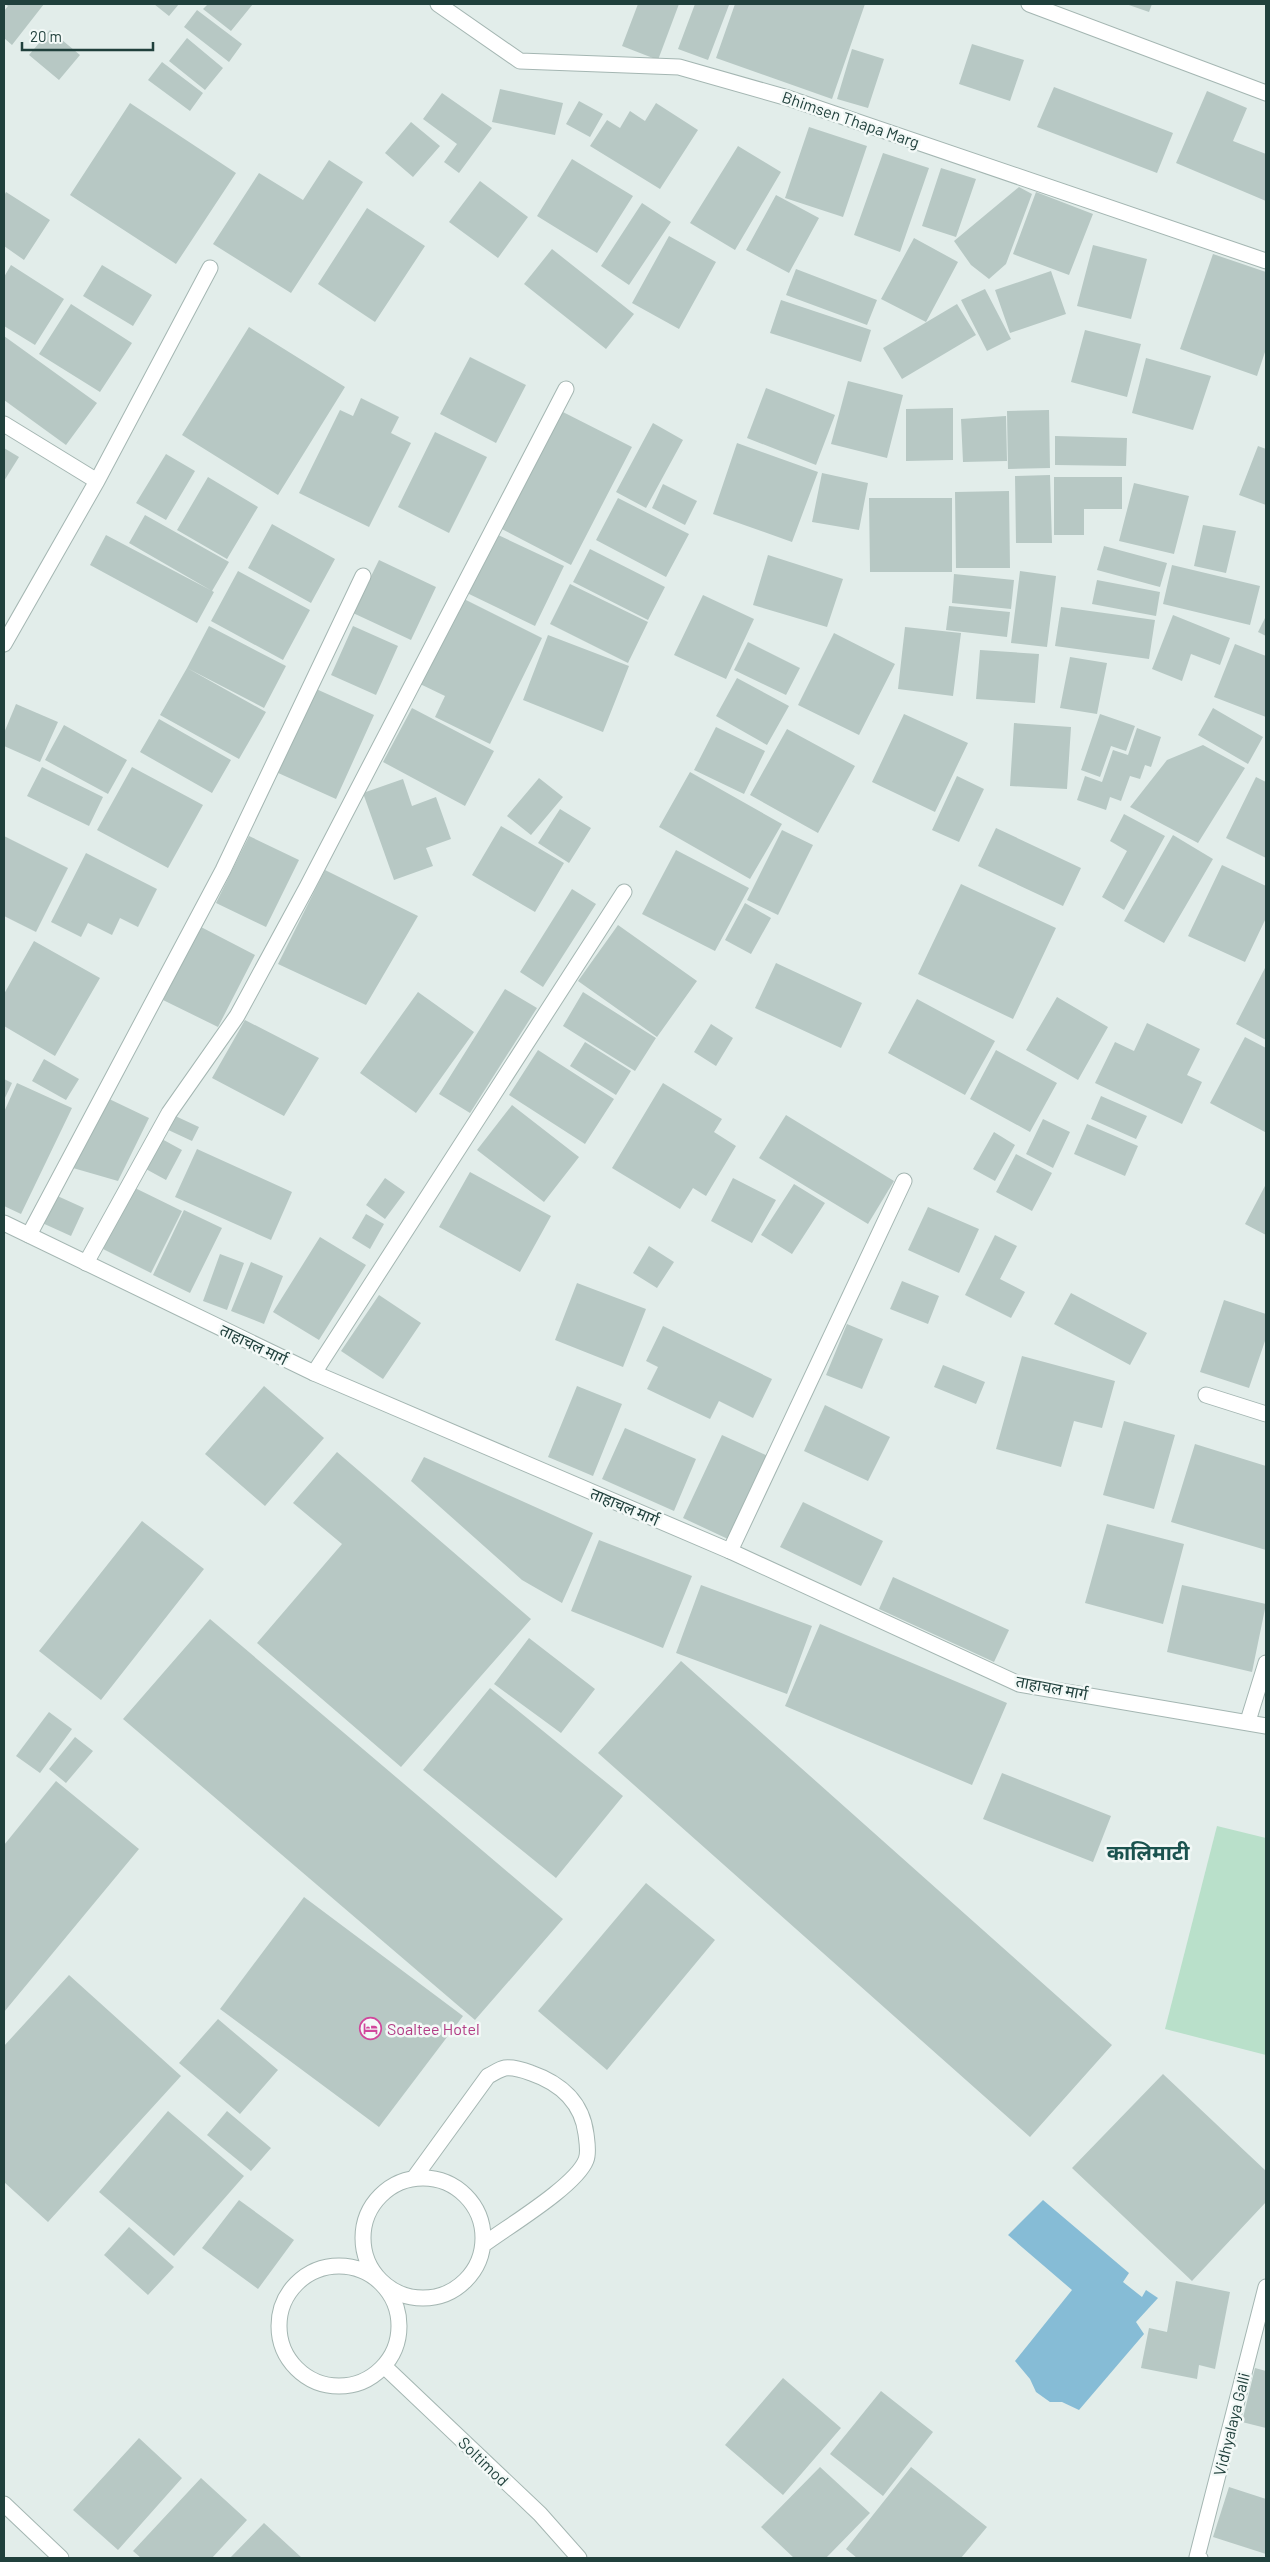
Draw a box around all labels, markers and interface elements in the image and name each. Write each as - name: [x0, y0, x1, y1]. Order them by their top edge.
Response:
- scale bar: [22, 20, 154, 52]
- text: 20 m: [30, 27, 62, 45]
- street label: Bhimsen Thapa Marg: [780, 87, 922, 151]
- street label: ताहाचल मार्ग: [217, 1319, 292, 1369]
- street label: ताहाचल मार्ग: [588, 1483, 663, 1529]
- street label: ताहाचल मार्ग: [1014, 1671, 1091, 1703]
- district label: कालिमाटी: [1107, 1839, 1190, 1864]
- hotel icon: Soaltee Hotel: [359, 2016, 383, 2040]
- place label: Soaltee Hotel: [387, 2019, 480, 2038]
- street label: Vidhyalaya Galli: [1209, 2370, 1253, 2478]
- street label: Soltimod: [455, 2433, 513, 2489]

